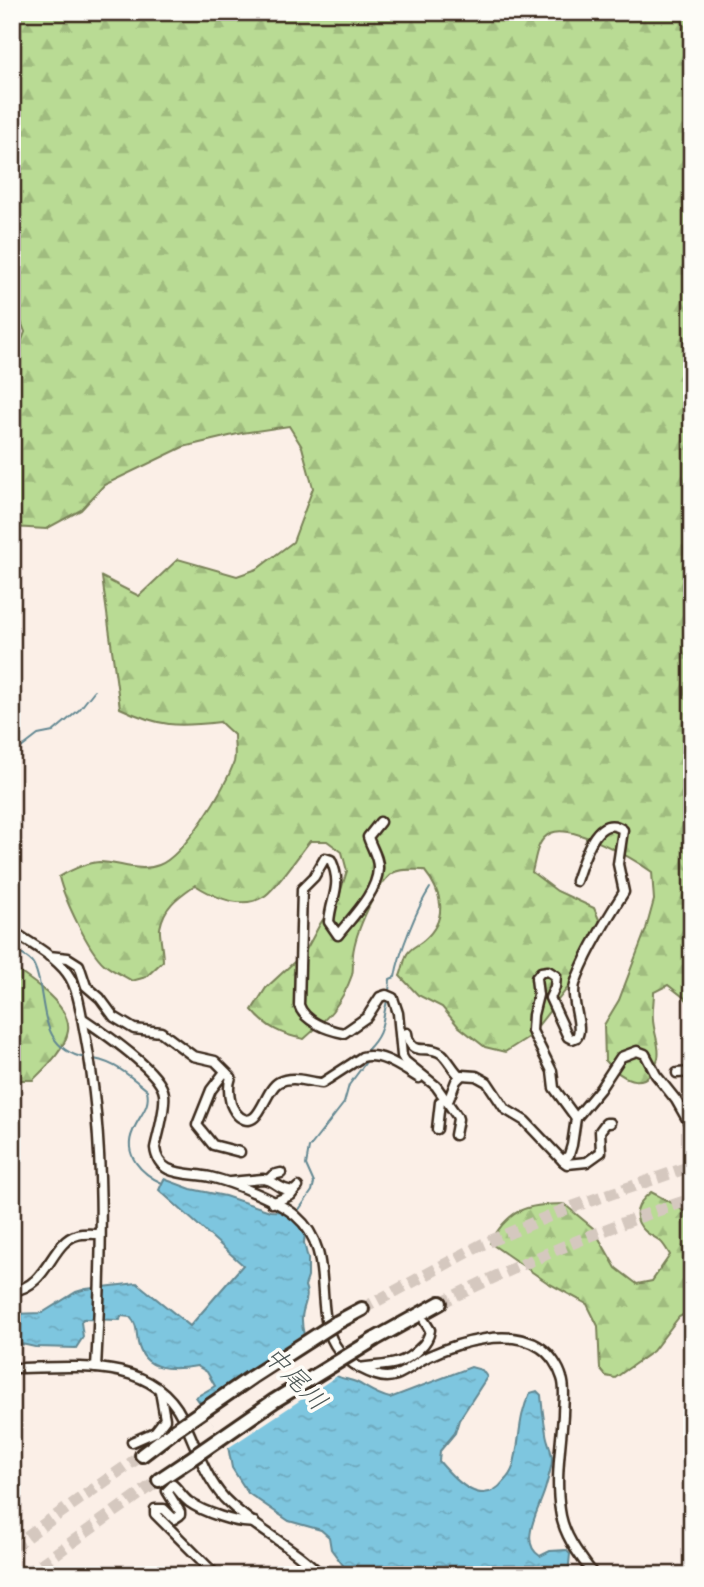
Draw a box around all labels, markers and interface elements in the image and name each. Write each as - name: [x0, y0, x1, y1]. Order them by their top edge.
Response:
- water label: 中尾川: [257, 1339, 335, 1417]

